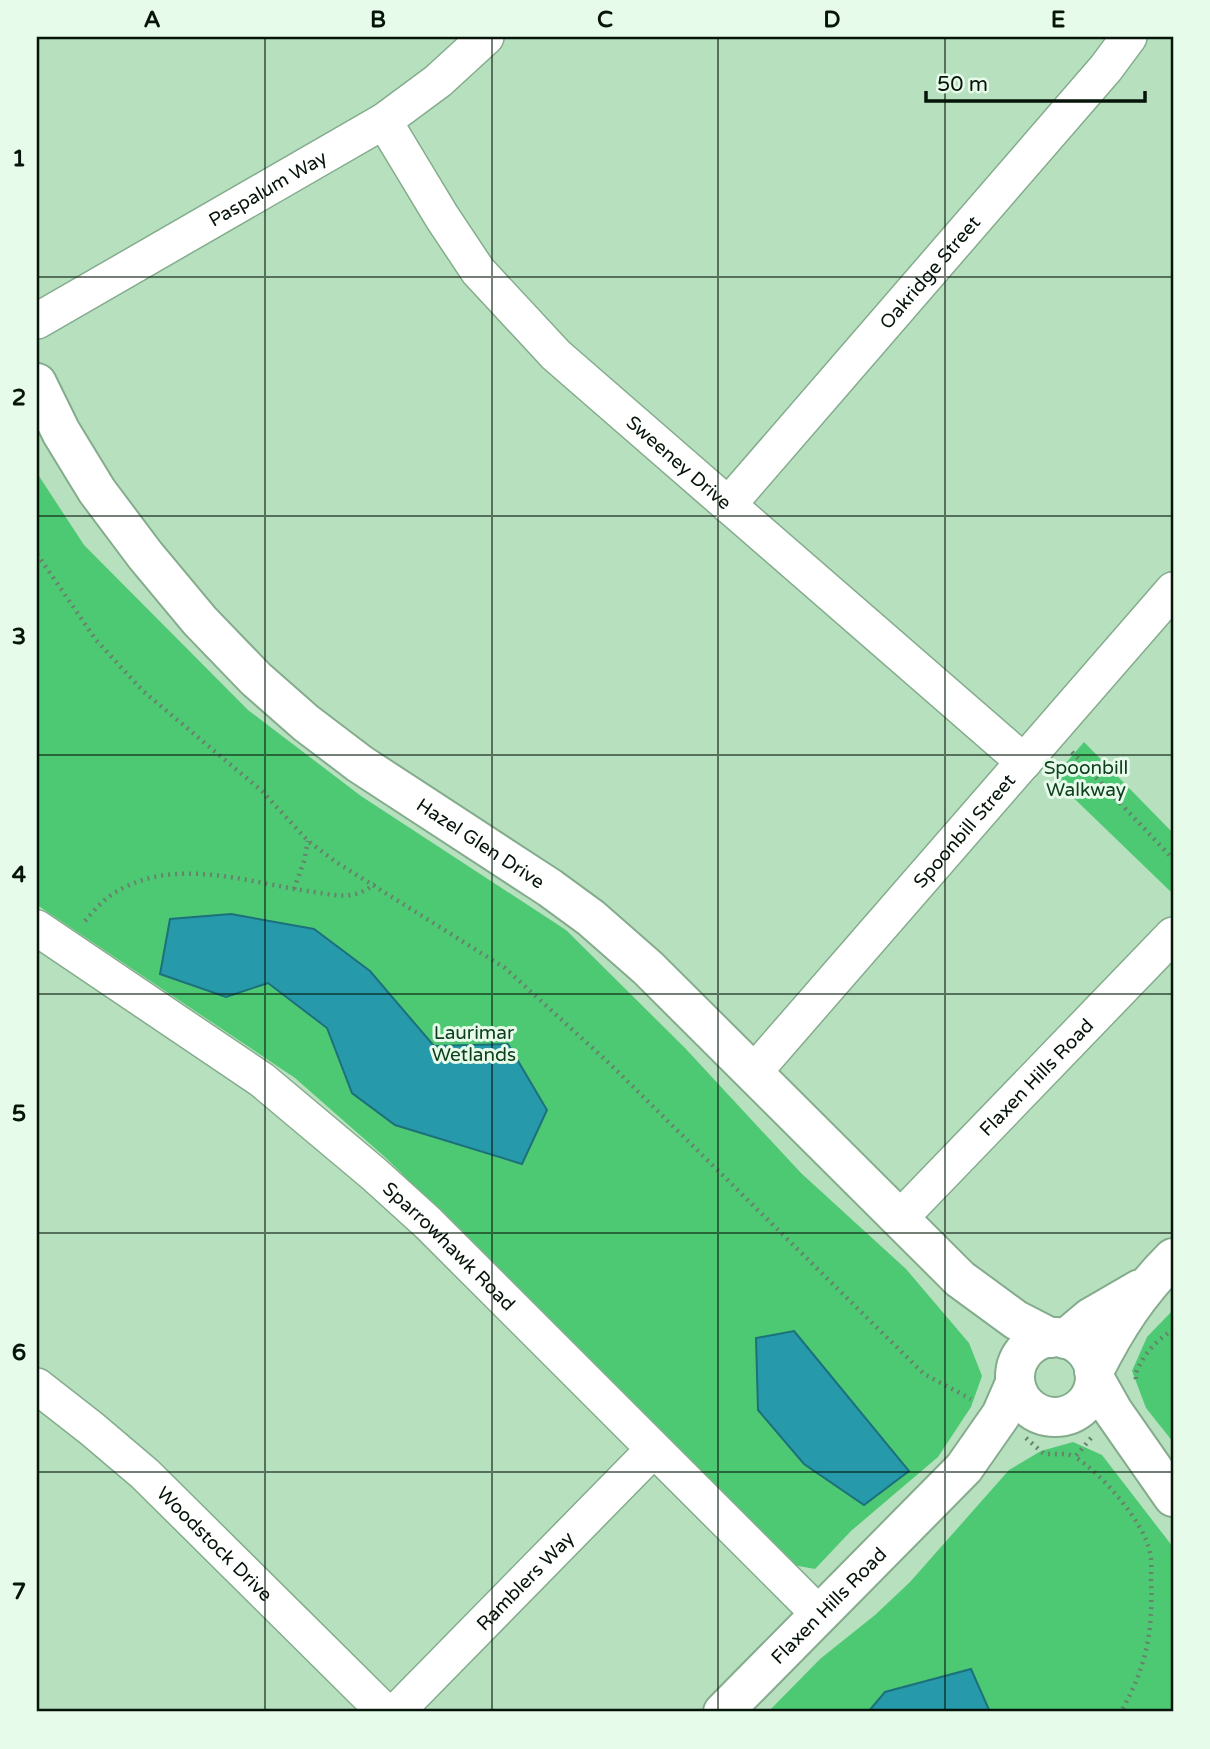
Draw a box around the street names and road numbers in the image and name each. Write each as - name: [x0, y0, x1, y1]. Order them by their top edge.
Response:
- street label: Paspalum Way: [205, 146, 331, 232]
- street label: Oakridge Street: [875, 212, 985, 334]
- street label: Sweeney Drive: [622, 411, 736, 514]
- street label: Spoonbill Street: [909, 770, 1020, 893]
- street label: Hazel Glen Drive: [412, 794, 548, 893]
- street label: Flaxen Hills Road: [975, 1014, 1098, 1141]
- street label: Sparrowhawk Road: [378, 1178, 519, 1316]
- street label: Woodstock Drive: [152, 1482, 277, 1606]
- street label: Ramblers Way: [472, 1527, 579, 1635]
- street label: Flaxen Hills Road: [767, 1543, 891, 1669]

